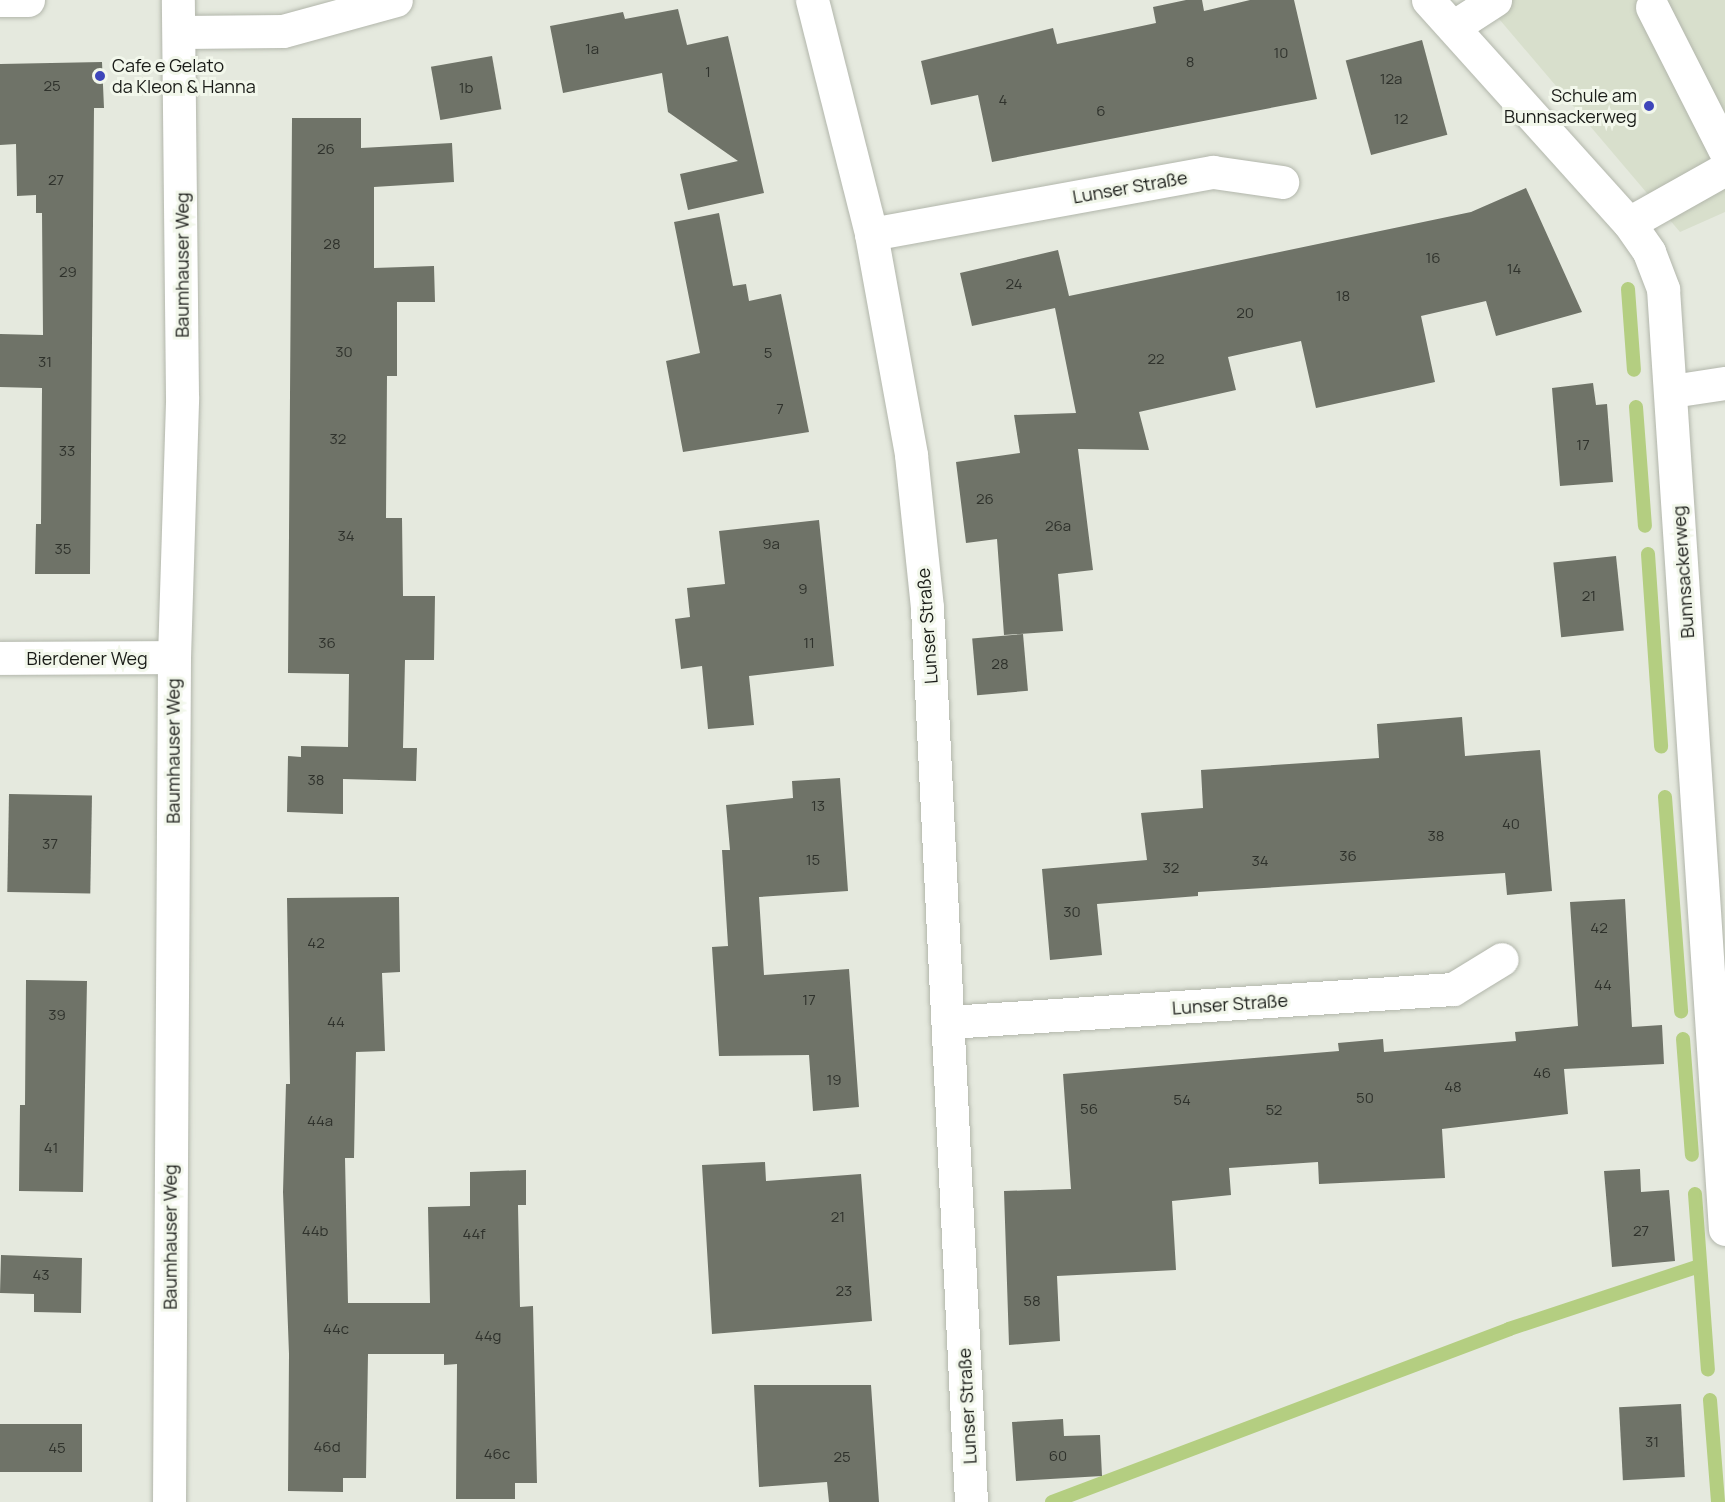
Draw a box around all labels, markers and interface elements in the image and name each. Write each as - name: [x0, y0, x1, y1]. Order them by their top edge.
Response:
- house number: 1a: [585, 40, 599, 58]
- house number: 10: [1274, 44, 1288, 62]
- house number: 8: [1186, 53, 1194, 71]
- place label: Cafe e Gelato da Kleon & Hanna: [112, 55, 256, 98]
- house number: 1: [705, 63, 711, 81]
- marker: Cafe e Gelato da Kleon & Hanna: [93, 69, 107, 83]
- house number: 12a: [1380, 70, 1402, 88]
- house number: 25: [43, 77, 61, 95]
- house number: 1b: [459, 79, 473, 97]
- place label: Schule am Bunnsackerweg: [1504, 85, 1637, 128]
- house number: 4: [999, 91, 1007, 109]
- marker: Schule am Bunnsackerweg: [1642, 99, 1656, 113]
- house number: 6: [1096, 102, 1106, 120]
- house number: 12: [1394, 110, 1408, 128]
- house number: 26: [317, 140, 335, 158]
- street label: Lunser Straße: [1071, 166, 1189, 208]
- house number: 27: [48, 171, 64, 189]
- street label: Baumhauser Weg: [171, 192, 193, 338]
- house number: 28: [323, 235, 341, 253]
- house number: 16: [1425, 249, 1441, 267]
- house number: 14: [1507, 260, 1521, 278]
- house number: 29: [59, 263, 77, 281]
- house number: 24: [1005, 275, 1023, 293]
- house number: 18: [1336, 287, 1350, 305]
- house number: 20: [1236, 304, 1254, 322]
- house number: 30: [335, 343, 353, 361]
- house number: 5: [764, 344, 772, 362]
- house number: 22: [1147, 350, 1165, 368]
- house number: 31: [38, 353, 52, 371]
- house number: 7: [776, 400, 784, 418]
- house number: 32: [330, 430, 346, 448]
- house number: 17: [1576, 436, 1590, 454]
- house number: 33: [59, 442, 75, 460]
- house number: 26: [976, 490, 994, 508]
- street label: Bunnsackerweg: [1668, 505, 1698, 639]
- house number: 26a: [1045, 517, 1071, 535]
- house number: 34: [337, 527, 355, 545]
- house number: 9a: [762, 535, 780, 553]
- house number: 35: [55, 540, 71, 558]
- street label: Lunser Straße: [912, 567, 942, 685]
- house number: 9: [798, 580, 808, 598]
- house number: 21: [1582, 587, 1596, 605]
- house number: 36: [318, 634, 336, 652]
- house number: 11: [803, 634, 815, 652]
- street label: Bierdener Weg: [26, 647, 148, 669]
- house number: 28: [991, 655, 1009, 673]
- street label: Baumhauser Weg: [162, 678, 184, 824]
- house number: 38: [307, 771, 325, 789]
- house number: 13: [811, 797, 825, 815]
- house number: 40: [1502, 815, 1520, 833]
- house number: 38: [1427, 827, 1445, 845]
- house number: 37: [42, 835, 58, 853]
- house number: 36: [1339, 847, 1357, 865]
- house number: 15: [806, 851, 820, 869]
- house number: 34: [1251, 852, 1269, 870]
- house number: 32: [1163, 859, 1179, 877]
- house number: 30: [1063, 903, 1081, 921]
- house number: 42: [1590, 919, 1608, 937]
- house number: 42: [307, 934, 325, 952]
- house number: 44: [1594, 976, 1612, 994]
- street label: Lunser Straße: [1171, 989, 1289, 1019]
- house number: 17: [802, 991, 816, 1009]
- house number: 39: [48, 1006, 66, 1024]
- house number: 44: [327, 1013, 345, 1031]
- house number: 46: [1533, 1064, 1551, 1082]
- house number: 19: [826, 1071, 842, 1089]
- house number: 48: [1444, 1078, 1462, 1096]
- house number: 50: [1356, 1089, 1374, 1107]
- house number: 54: [1173, 1091, 1191, 1109]
- house number: 56: [1080, 1100, 1098, 1118]
- house number: 52: [1266, 1101, 1282, 1119]
- house number: 44a: [307, 1112, 333, 1130]
- house number: 41: [44, 1139, 58, 1157]
- street label: Baumhauser Weg: [159, 1164, 181, 1310]
- house number: 21: [831, 1208, 845, 1226]
- house number: 44b: [302, 1222, 328, 1240]
- house number: 27: [1633, 1222, 1649, 1240]
- house number: 44f: [462, 1225, 486, 1243]
- house number: 43: [32, 1266, 50, 1284]
- house number: 23: [836, 1282, 852, 1300]
- house number: 58: [1023, 1292, 1041, 1310]
- house number: 44c: [323, 1320, 349, 1338]
- house number: 44g: [475, 1327, 501, 1345]
- street label: Lunser Straße: [953, 1347, 981, 1465]
- house number: 31: [1645, 1433, 1659, 1451]
- house number: 46d: [313, 1438, 341, 1456]
- house number: 45: [48, 1439, 66, 1457]
- house number: 46c: [484, 1445, 510, 1463]
- house number: 60: [1049, 1447, 1067, 1465]
- house number: 25: [833, 1448, 851, 1466]

